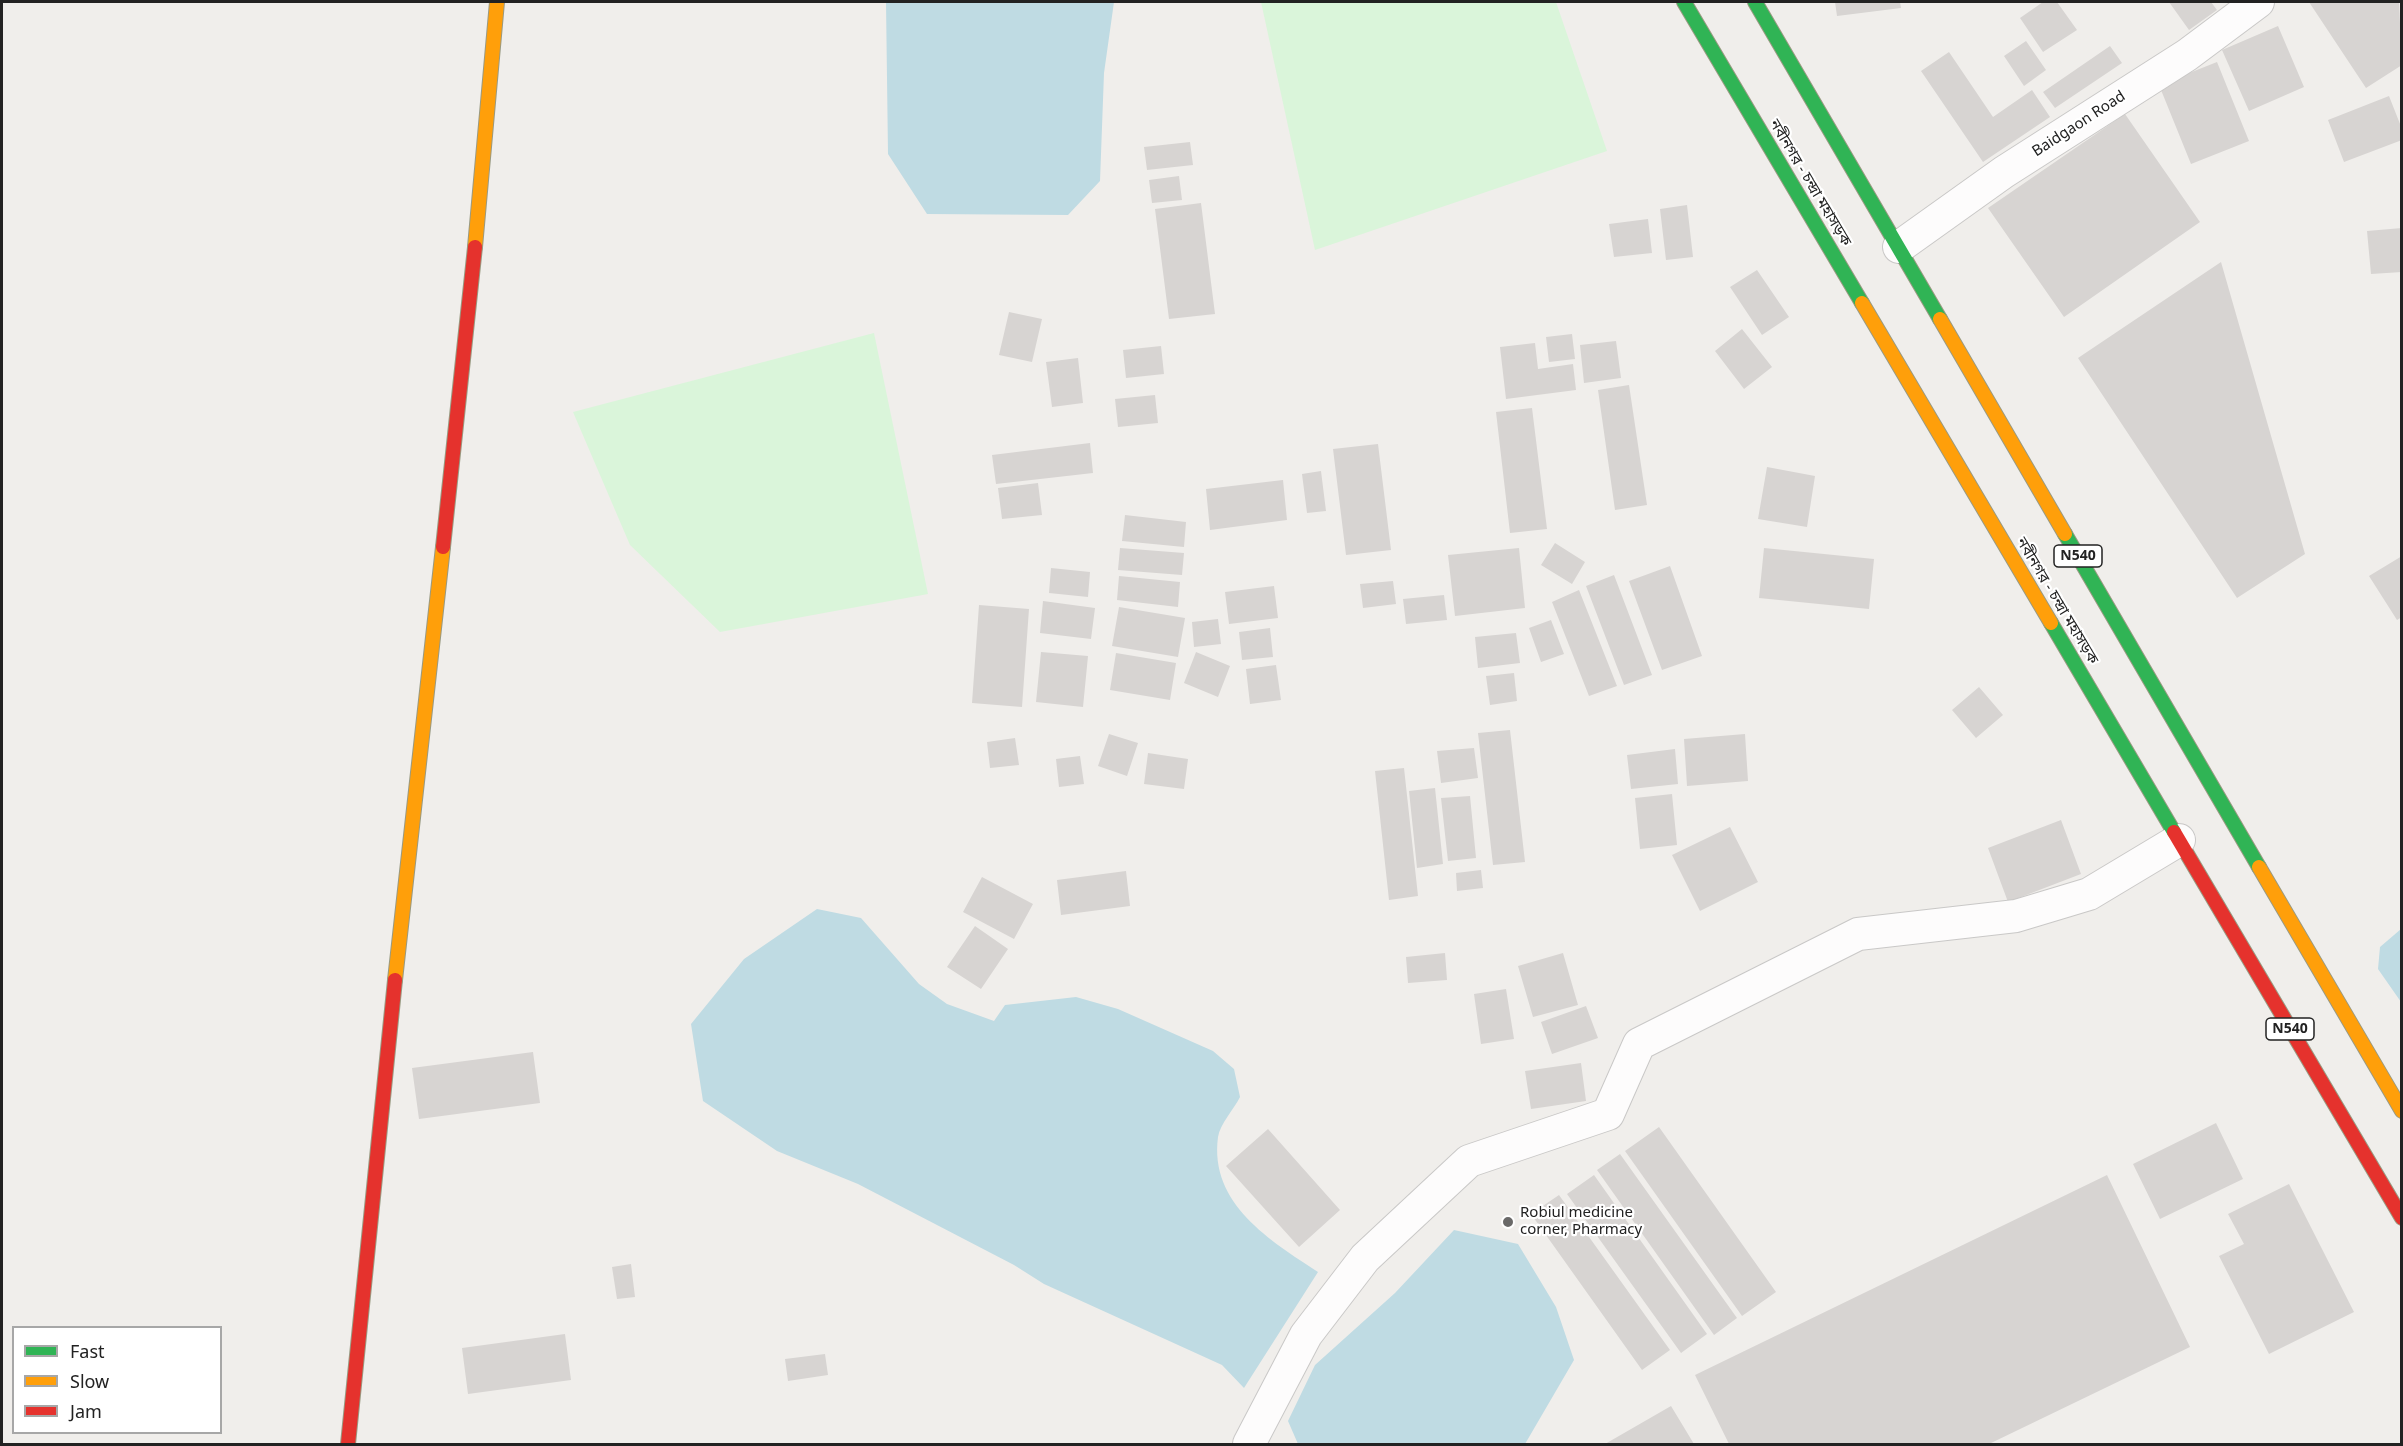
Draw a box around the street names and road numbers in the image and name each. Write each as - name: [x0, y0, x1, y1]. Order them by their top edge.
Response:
- street label: Baidgaon Road: [2029, 87, 2129, 161]
- street label: নবীনগর - চন্দ্রা মহাসড়ক: [1765, 116, 1855, 250]
- street label: নবীনগর - চন্দ্রা মহাসড়ক: [2012, 534, 2102, 668]
- road number: N540: [2054, 545, 2102, 567]
- road number: N540: [2266, 1018, 2314, 1040]

